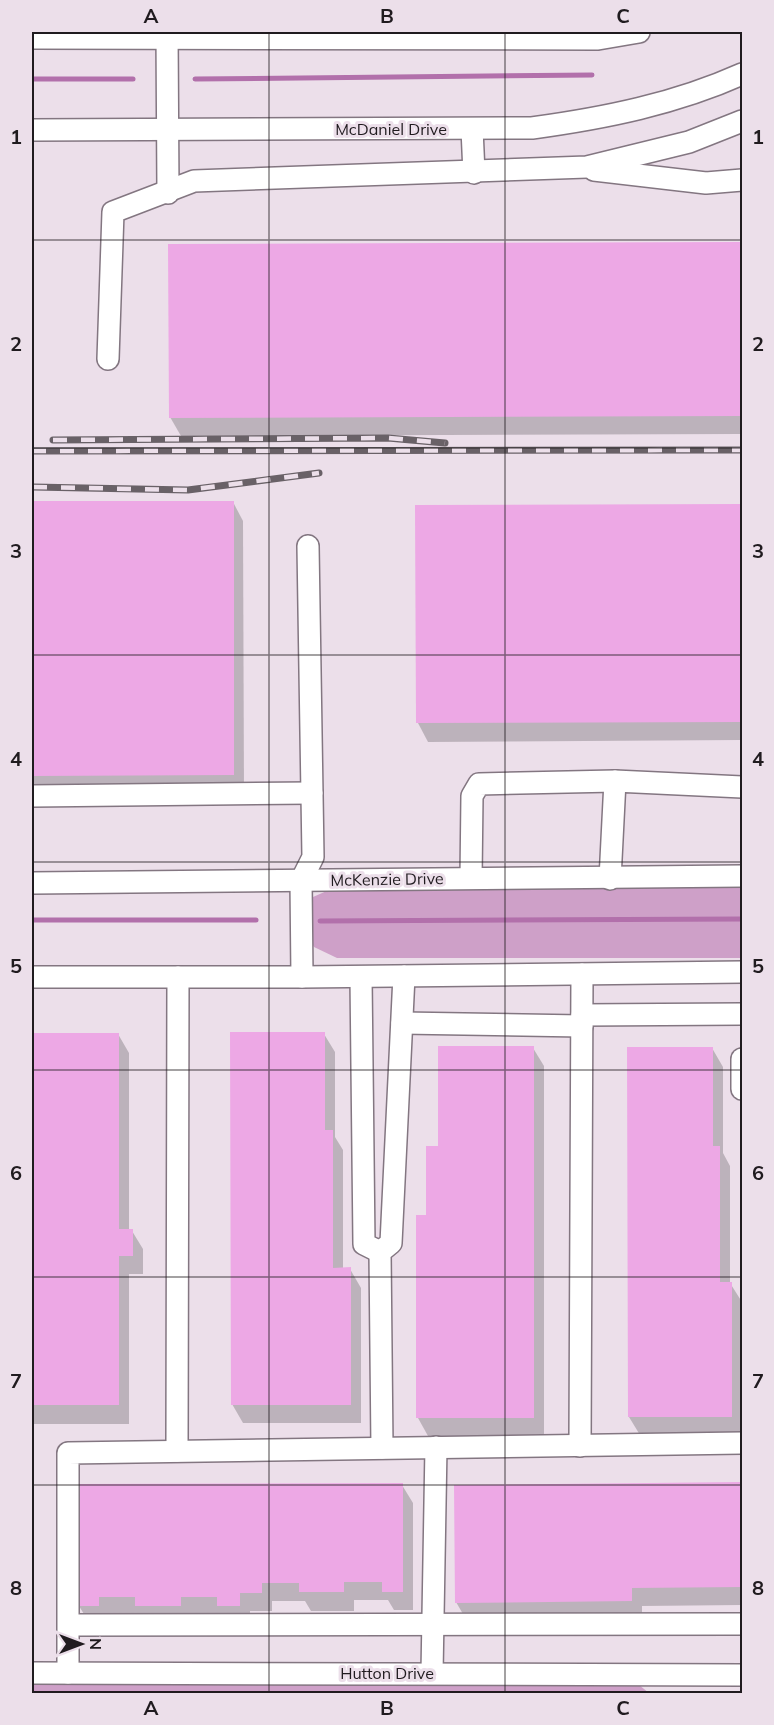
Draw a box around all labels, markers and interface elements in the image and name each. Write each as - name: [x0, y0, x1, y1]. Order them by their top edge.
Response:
- text: A: [144, 3, 159, 28]
- text: B: [380, 3, 394, 28]
- text: C: [616, 3, 630, 28]
- street label: McDaniel Drive: [335, 119, 447, 139]
- text: 1: [10, 124, 22, 149]
- text: 1: [752, 124, 764, 149]
- text: 2: [10, 331, 22, 356]
- text: 2: [752, 331, 764, 356]
- text: 3: [10, 538, 22, 563]
- text: 3: [752, 538, 764, 563]
- text: 4: [10, 746, 22, 771]
- text: 4: [752, 746, 764, 771]
- street label: McKenzie Drive: [330, 868, 444, 890]
- text: 5: [10, 953, 22, 978]
- text: 5: [752, 953, 764, 978]
- text: 6: [10, 1160, 22, 1185]
- text: 6: [752, 1160, 764, 1185]
- text: 7: [10, 1368, 22, 1393]
- text: 7: [752, 1368, 764, 1393]
- text: 8: [10, 1575, 22, 1600]
- text: 8: [752, 1575, 764, 1600]
- north arrow: [51, 1614, 111, 1674]
- text: N: [86, 1638, 106, 1650]
- street label: Hutton Drive: [340, 1663, 434, 1683]
- text: A: [144, 1695, 159, 1720]
- text: B: [380, 1695, 394, 1720]
- text: C: [616, 1695, 630, 1720]

